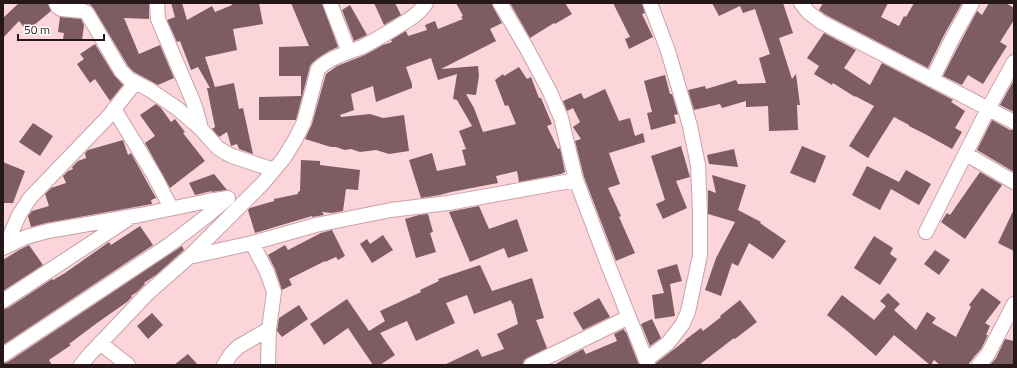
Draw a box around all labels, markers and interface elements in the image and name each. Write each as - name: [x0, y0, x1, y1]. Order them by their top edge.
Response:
- scale bar: [18, 16, 104, 42]
- text: 50 m: [24, 20, 50, 39]

